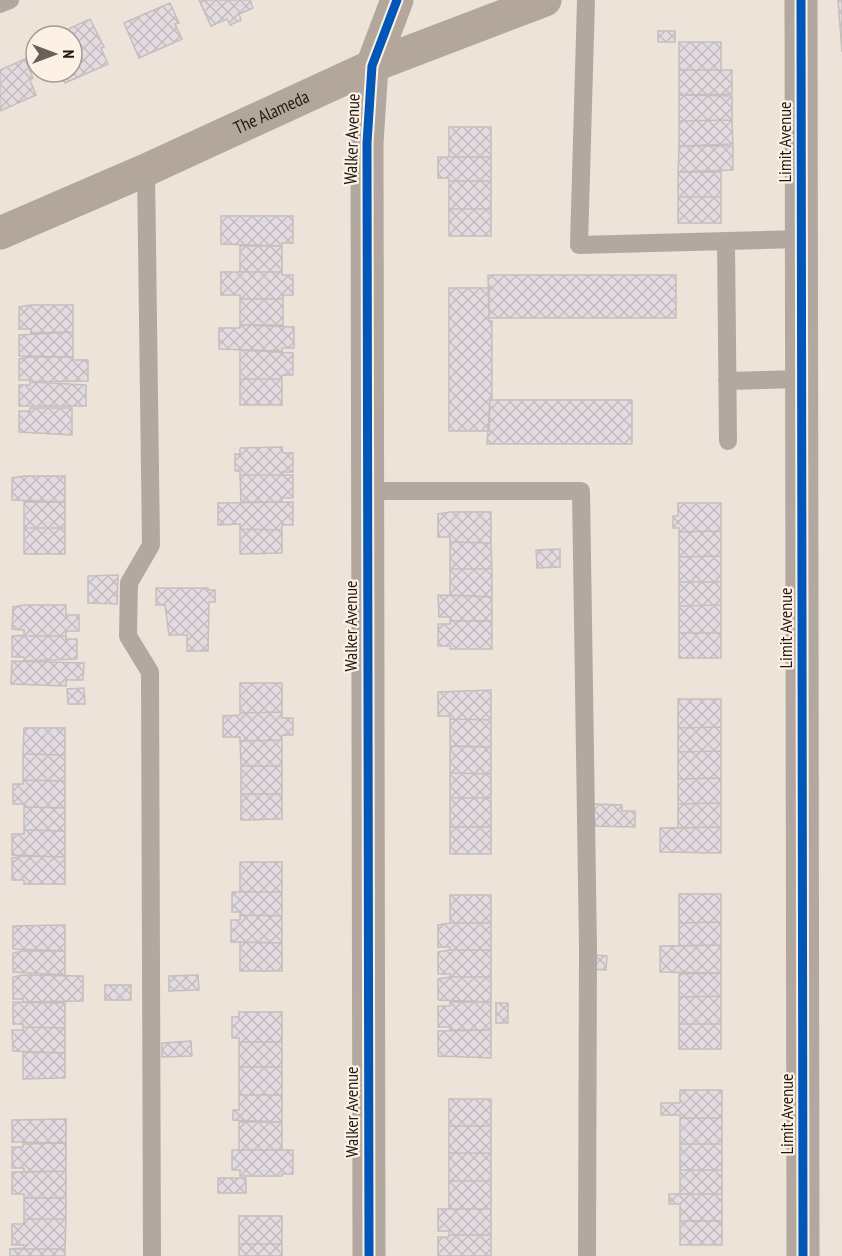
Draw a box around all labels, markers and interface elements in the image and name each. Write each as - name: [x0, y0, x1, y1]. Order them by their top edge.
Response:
- north arrow: [24, 24, 84, 84]
- text: N: [59, 50, 79, 58]
- street label: The Alameda: [230, 85, 313, 139]
- street label: Walker Avenue: [338, 93, 365, 185]
- street label: Limit Avenue: [773, 102, 796, 182]
- street label: Walker Avenue: [339, 581, 362, 671]
- street label: Limit Avenue: [774, 588, 797, 668]
- street label: Walker Avenue: [340, 1067, 363, 1157]
- street label: Limit Avenue: [775, 1074, 798, 1154]

